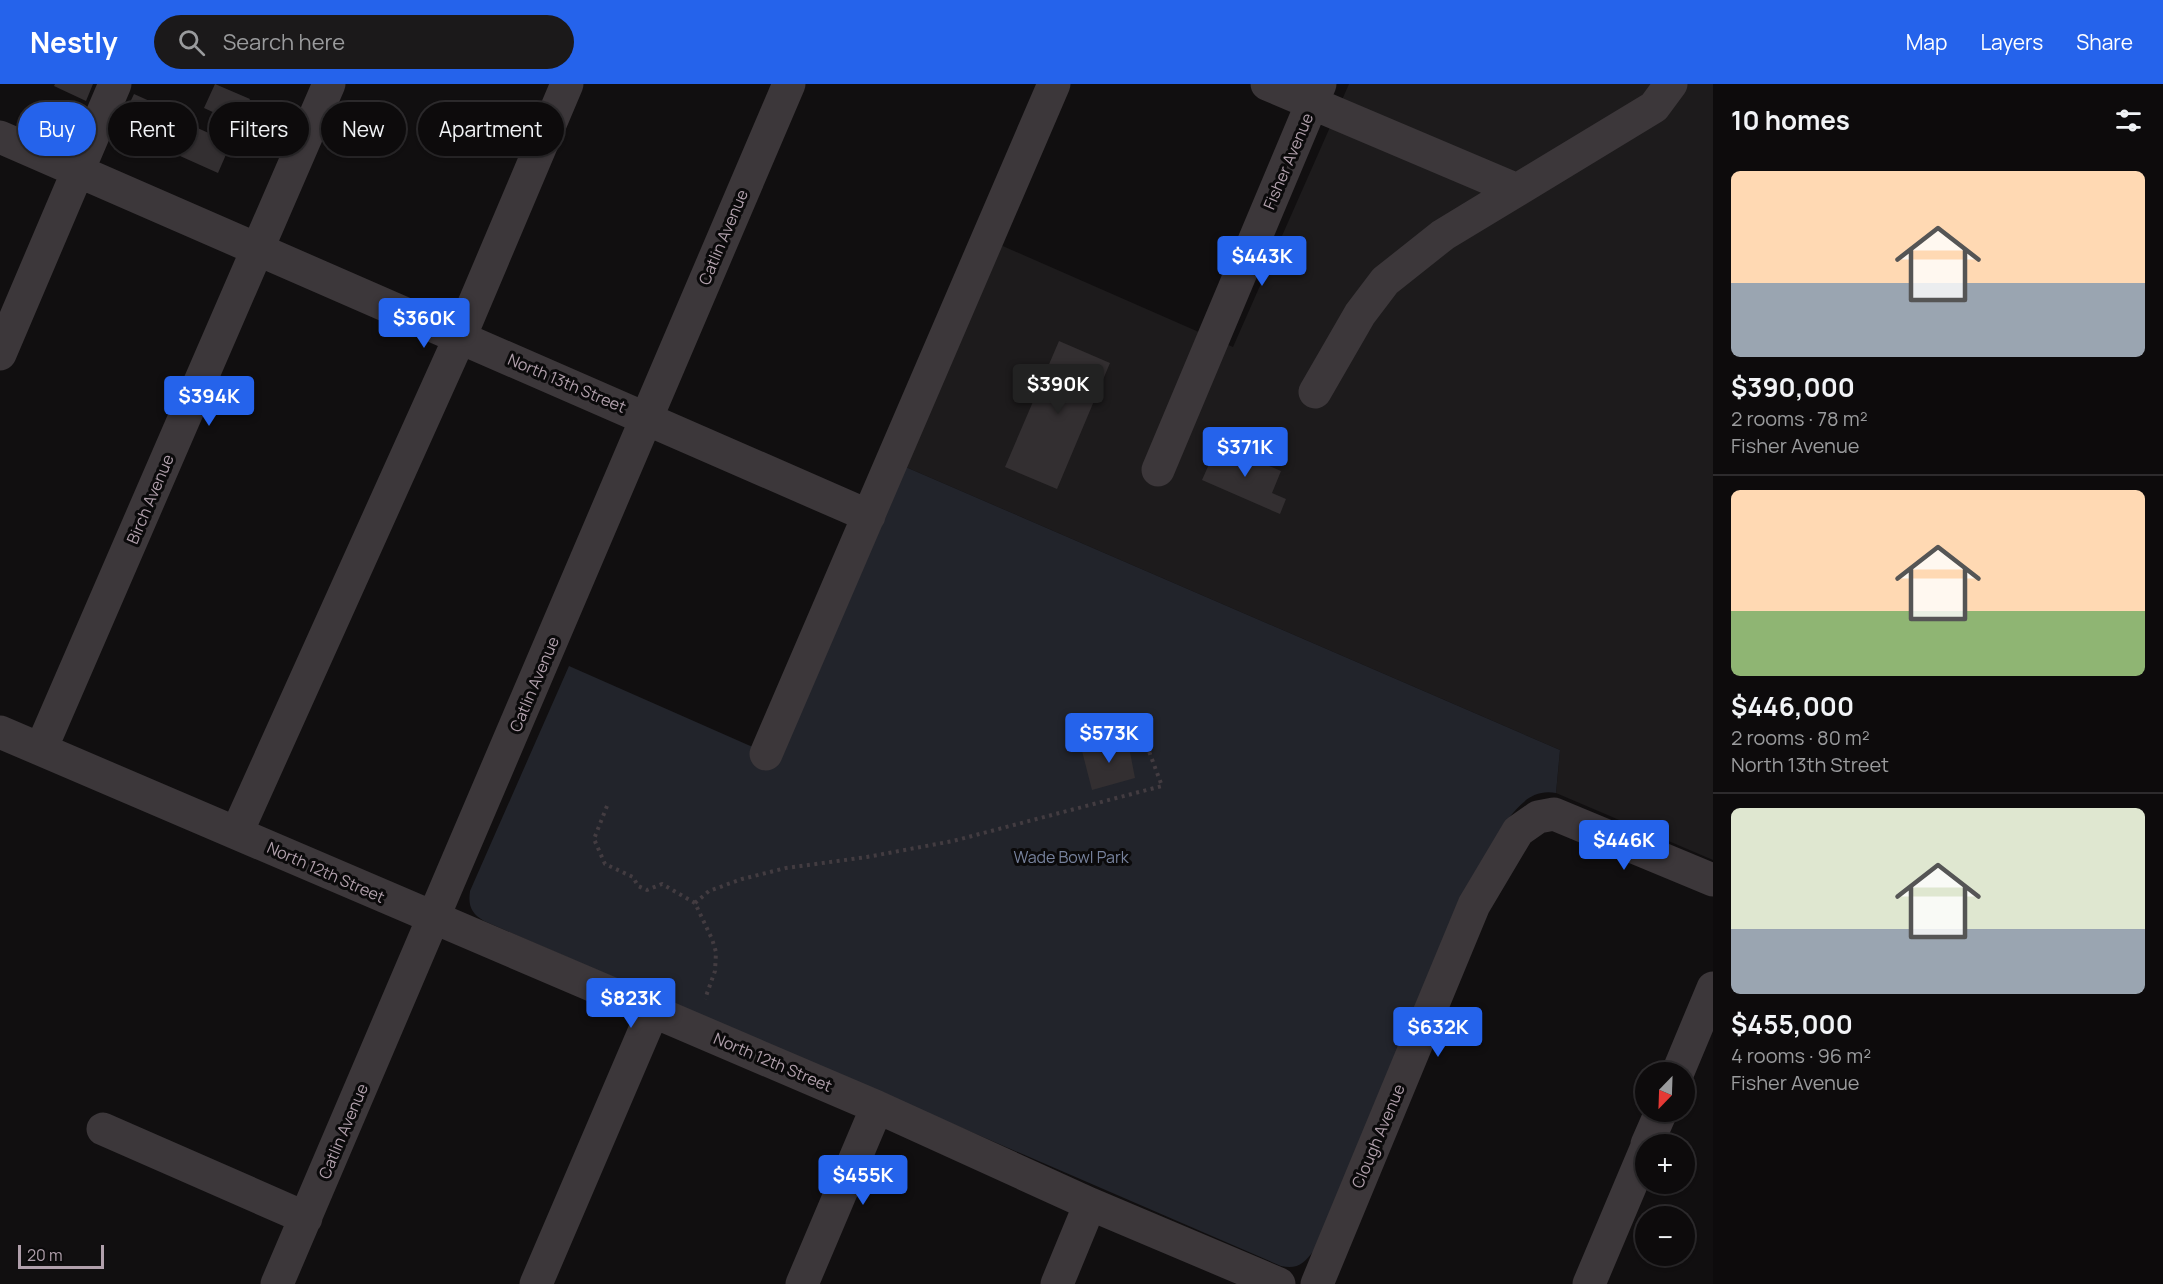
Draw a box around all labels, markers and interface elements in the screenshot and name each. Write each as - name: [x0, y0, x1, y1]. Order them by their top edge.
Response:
- search box: [154, 15, 574, 69]
- text: Nestly: [30, 23, 118, 61]
- icon: search: [175, 26, 208, 59]
- text: Search here: [223, 27, 345, 57]
- text: Map: [1906, 28, 1947, 56]
- text: Layers: [1980, 28, 2043, 56]
- text: Share: [2076, 28, 2133, 56]
- chip: Buy: [18, 102, 96, 156]
- chip: Rent: [108, 102, 197, 156]
- chip: Filters: [209, 102, 309, 156]
- chip: New: [321, 102, 406, 156]
- chip: Apartment: [418, 102, 564, 156]
- text: 10 homes: [1731, 102, 1850, 138]
- icon: filters: [2112, 104, 2145, 137]
- street label: Fisher Avenue: [1258, 109, 1318, 213]
- street label: Catlin Avenue: [693, 186, 753, 288]
- icon: home: [1884, 210, 1992, 318]
- pin: $443K: [1220, 236, 1304, 287]
- text: $443K: [1231, 242, 1293, 269]
- pin: $360K: [382, 298, 466, 349]
- text: $360K: [393, 304, 455, 331]
- street label: North 13th Street: [504, 348, 630, 418]
- pin: $390K: [1016, 364, 1100, 415]
- text: $390,000: [1731, 369, 1855, 405]
- text: $390K: [1027, 370, 1089, 397]
- pin: $394K: [167, 376, 251, 427]
- text: $394K: [178, 382, 240, 409]
- text: 2 rooms · 78 m²: [1731, 405, 1868, 432]
- pin: $371K: [1203, 427, 1287, 478]
- text: Fisher Avenue: [1731, 432, 1860, 459]
- text: $371K: [1217, 433, 1273, 460]
- street label: Birch Avenue: [121, 451, 179, 547]
- icon: home: [1884, 529, 1992, 637]
- street label: Catlin Avenue: [504, 633, 564, 735]
- text: $446,000: [1731, 688, 1854, 724]
- pin: $573K: [1067, 713, 1151, 764]
- text: $573K: [1079, 719, 1139, 746]
- text: 2 rooms · 80 m²: [1731, 724, 1870, 751]
- text: North 13th Street: [1731, 751, 1889, 778]
- pin: $446K: [1582, 820, 1666, 871]
- text: $446K: [1593, 826, 1655, 853]
- street label: North 12th Street: [264, 836, 388, 908]
- park label: Wade Bowl Park: [1013, 846, 1130, 868]
- icon: home: [1884, 847, 1992, 955]
- pin: $823K: [589, 978, 673, 1029]
- text: $823K: [600, 984, 662, 1011]
- text: $455,000: [1731, 1006, 1853, 1042]
- pin: $632K: [1396, 1007, 1480, 1058]
- text: $632K: [1407, 1013, 1469, 1040]
- street label: North 12th Street: [710, 1027, 836, 1097]
- text: 4 rooms · 96 m²: [1731, 1042, 1871, 1069]
- north arrow: [1635, 1062, 1695, 1122]
- map controls: [1635, 1062, 1695, 1266]
- text: Fisher Avenue: [1731, 1069, 1860, 1096]
- street label: Catlin Avenue: [313, 1080, 373, 1182]
- street label: Clough Avenue: [1346, 1081, 1410, 1191]
- button: +: [1635, 1134, 1695, 1194]
- pin: $455K: [821, 1155, 905, 1206]
- text: $455K: [832, 1161, 894, 1188]
- button: −: [1635, 1206, 1695, 1266]
- scale bar: [18, 1242, 104, 1270]
- text: 20 m: [27, 1244, 63, 1266]

